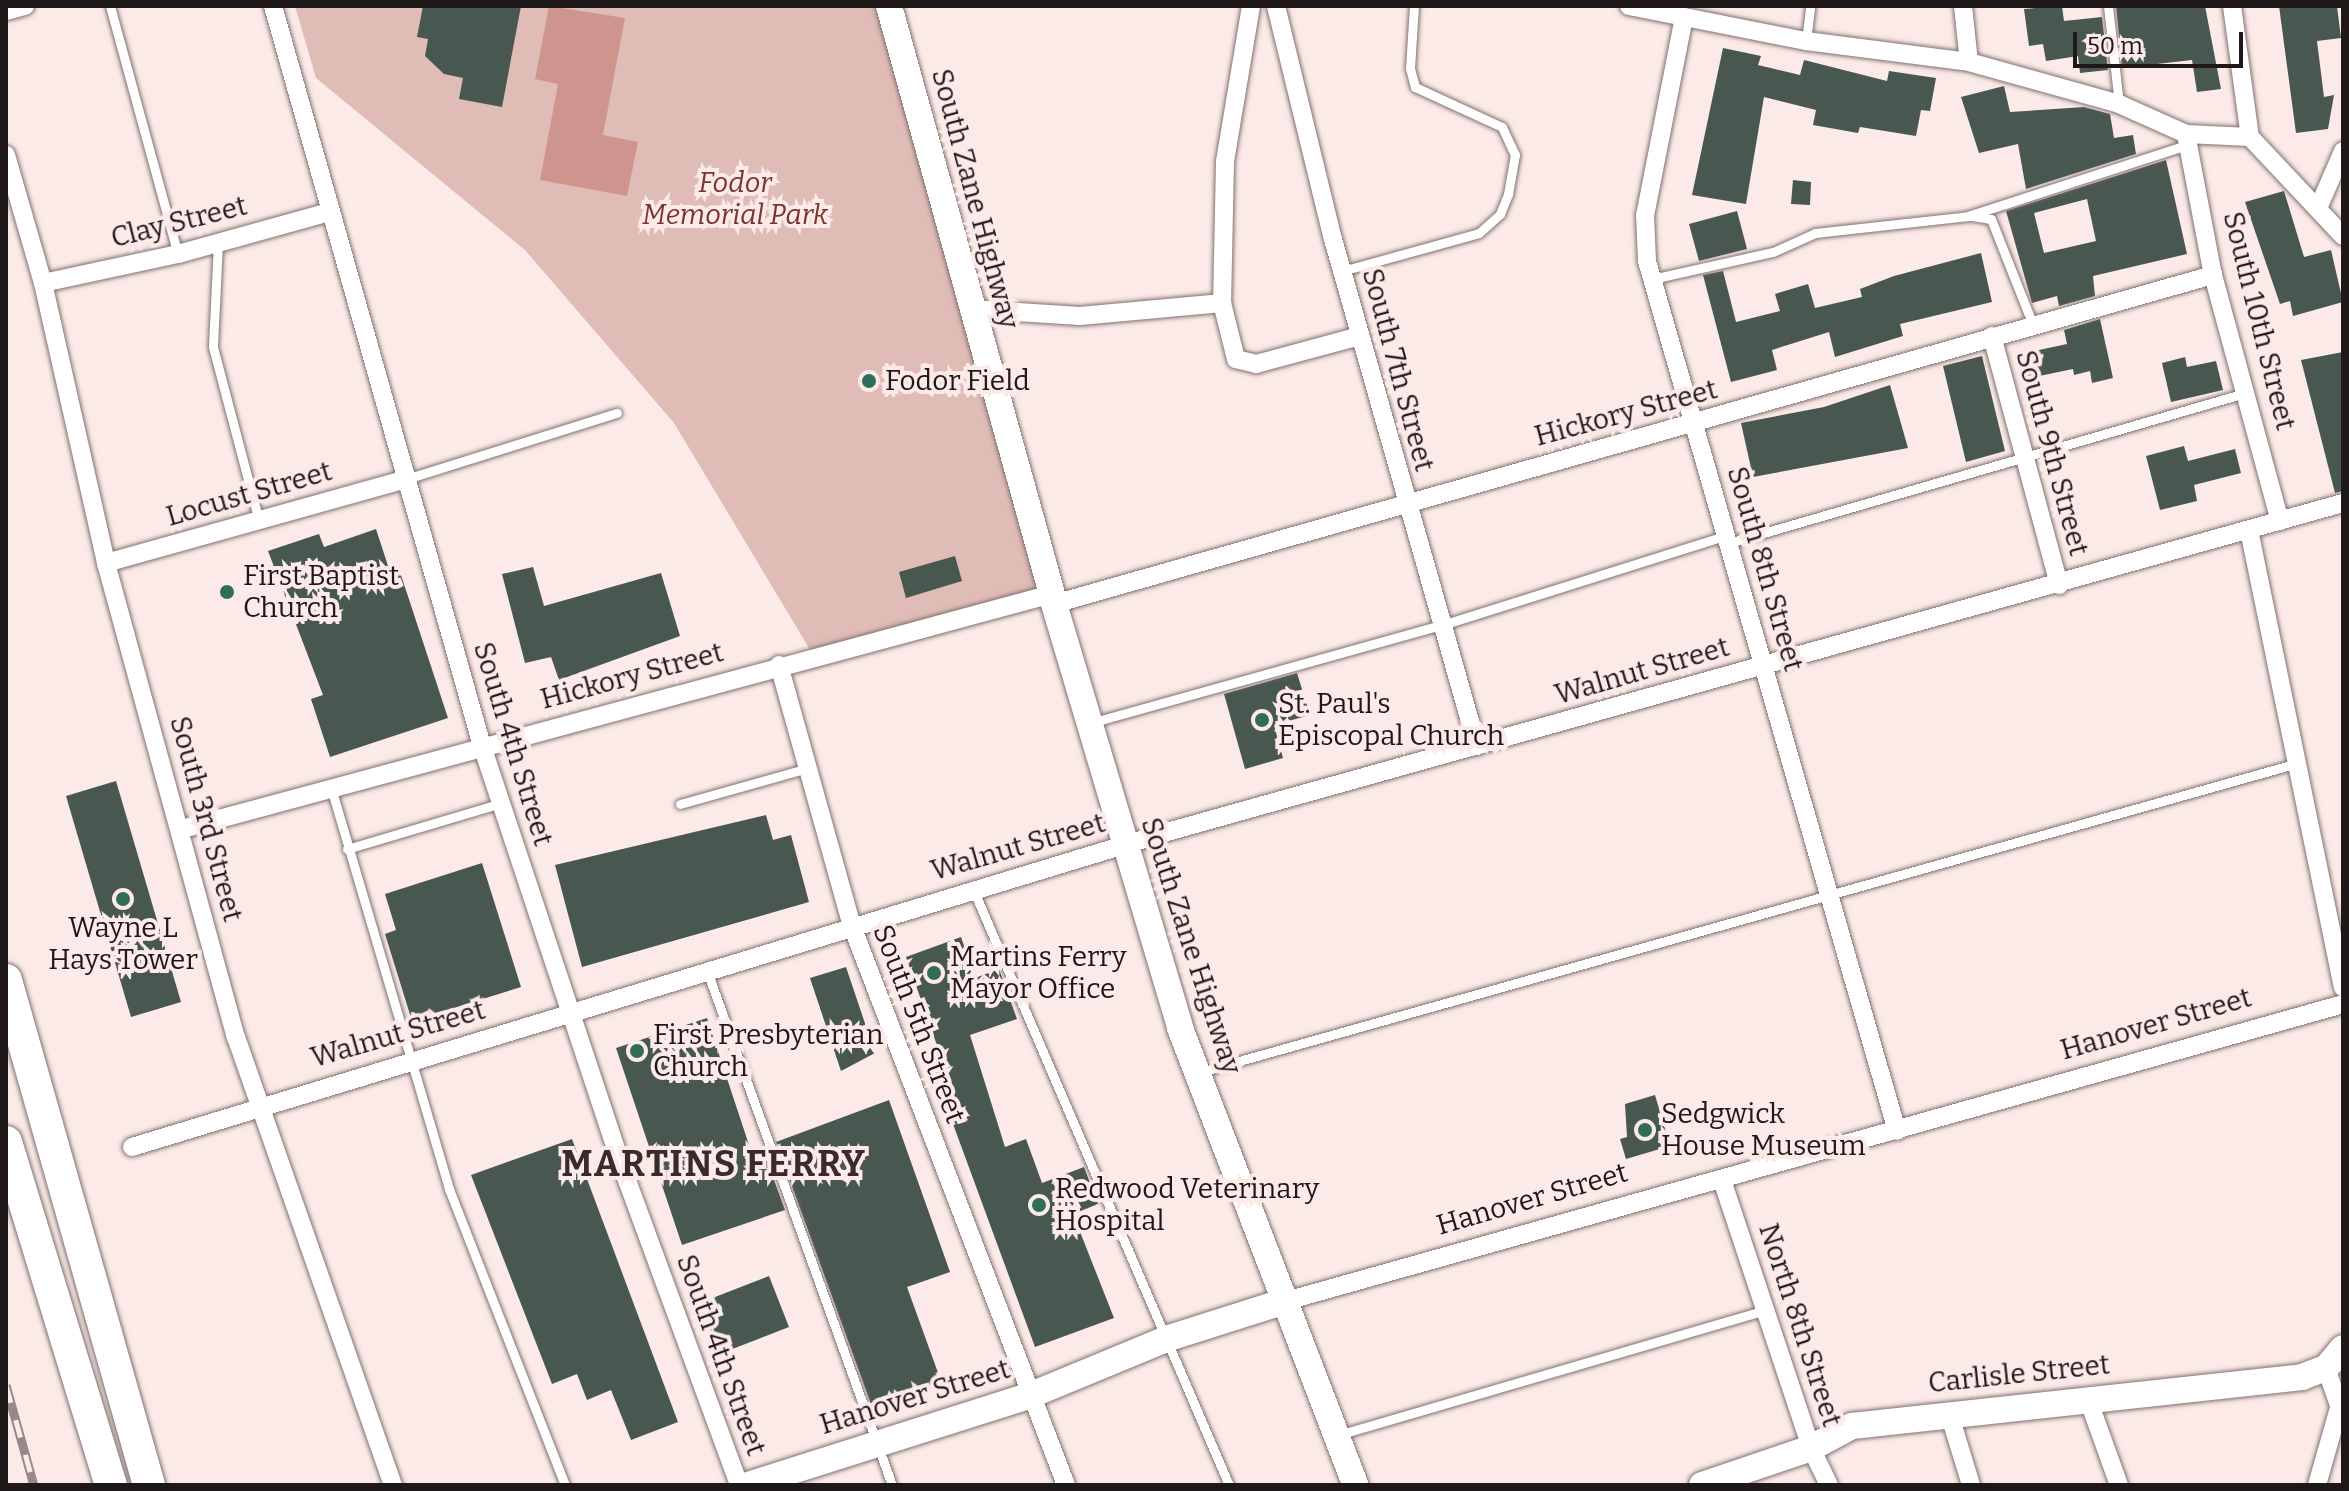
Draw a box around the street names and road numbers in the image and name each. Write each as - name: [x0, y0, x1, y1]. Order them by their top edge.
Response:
- street label: South Zane Highway: [924, 65, 1026, 333]
- street label: Clay Street: [108, 189, 250, 255]
- street label: South 10th Street: [2216, 208, 2302, 434]
- street label: South 7th Street: [1355, 265, 1441, 475]
- street label: South 9th Street: [2008, 347, 2096, 559]
- street label: Hickory Street: [1531, 372, 1721, 454]
- street label: Locust Street: [162, 454, 336, 534]
- street label: South 8th Street: [1720, 463, 1810, 675]
- street label: Walnut Street: [1551, 630, 1733, 712]
- street label: Hickory Street: [537, 635, 727, 717]
- street label: South 4th Street: [466, 638, 560, 850]
- street label: South 3rd Street: [162, 713, 250, 925]
- street label: Walnut Street: [927, 806, 1109, 888]
- street label: South Zane Highway: [1134, 813, 1248, 1079]
- street label: South 5th Street: [866, 920, 972, 1128]
- street label: Hanover Street: [2057, 981, 2255, 1067]
- street label: Walnut Street: [307, 993, 489, 1075]
- street label: Hanover Street: [1433, 1156, 1631, 1242]
- street label: North 8th Street: [1751, 1219, 1849, 1431]
- street label: South 4th Street: [669, 1250, 773, 1460]
- street label: Carlisle Street: [1927, 1348, 2111, 1400]
- street label: Hanover Street: [816, 1352, 1014, 1442]

